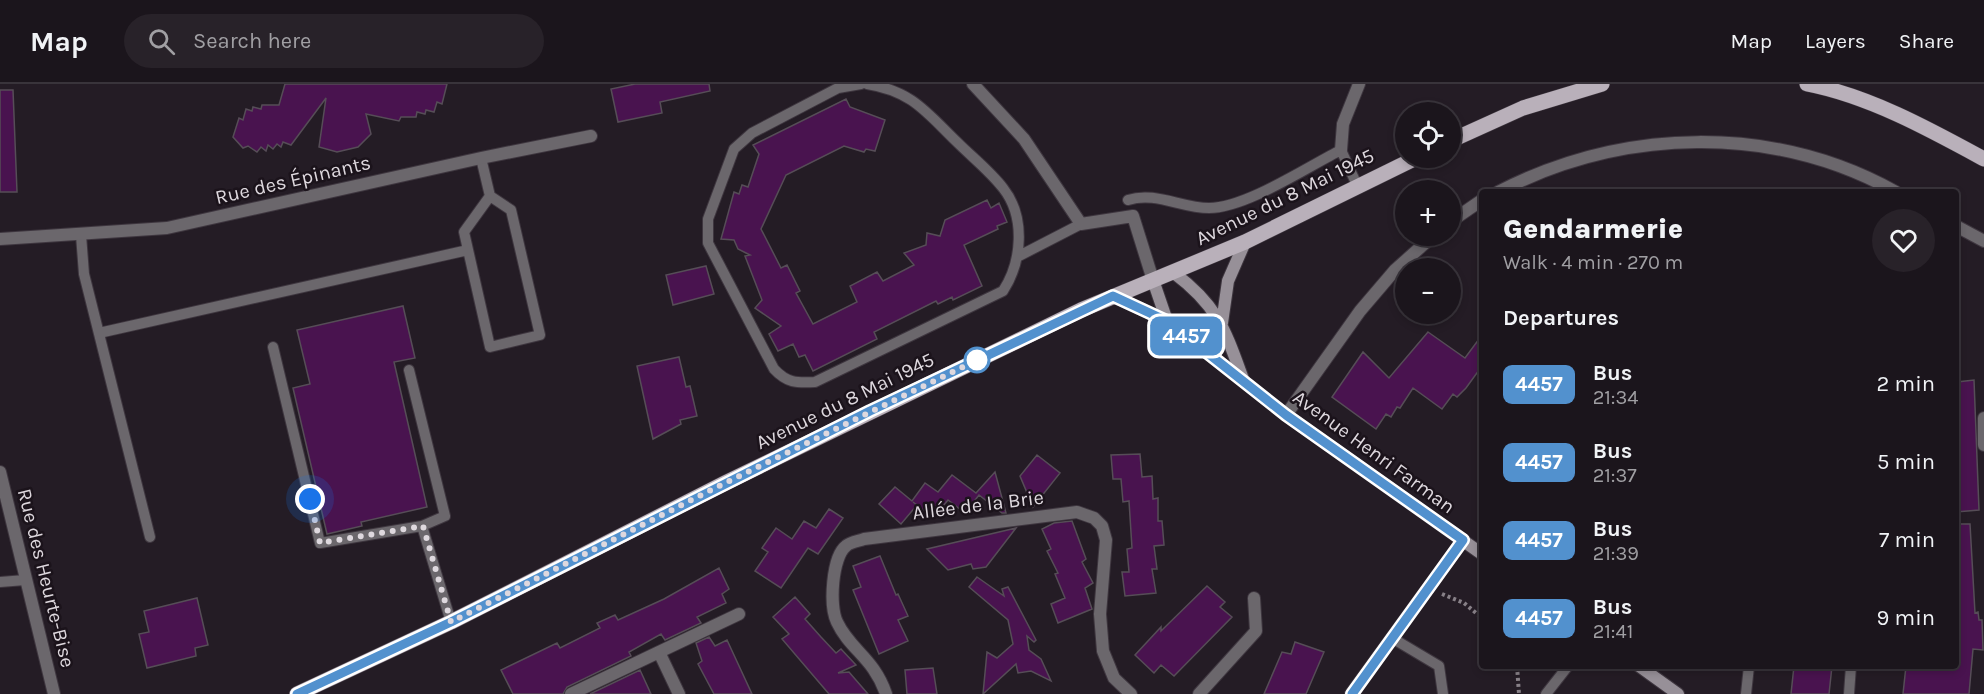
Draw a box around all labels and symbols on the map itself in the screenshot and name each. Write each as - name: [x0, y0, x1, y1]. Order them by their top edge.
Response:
- street label: Avenue du 8 Mai 1945: [1192, 144, 1378, 250]
- street label: Rue des Épinants: [213, 150, 373, 209]
- line badge: 4457: [1144, 316, 1228, 356]
- unlabelled marker: [964, 347, 990, 373]
- street label: Avenue du 8 Mai 1945: [752, 348, 938, 454]
- street label: Avenue Henri Farman: [1289, 386, 1459, 518]
- your location: [295, 484, 325, 514]
- street label: Rue des Heurte-Bise: [13, 486, 79, 670]
- street label: Allée de la Brie: [911, 486, 1045, 524]

